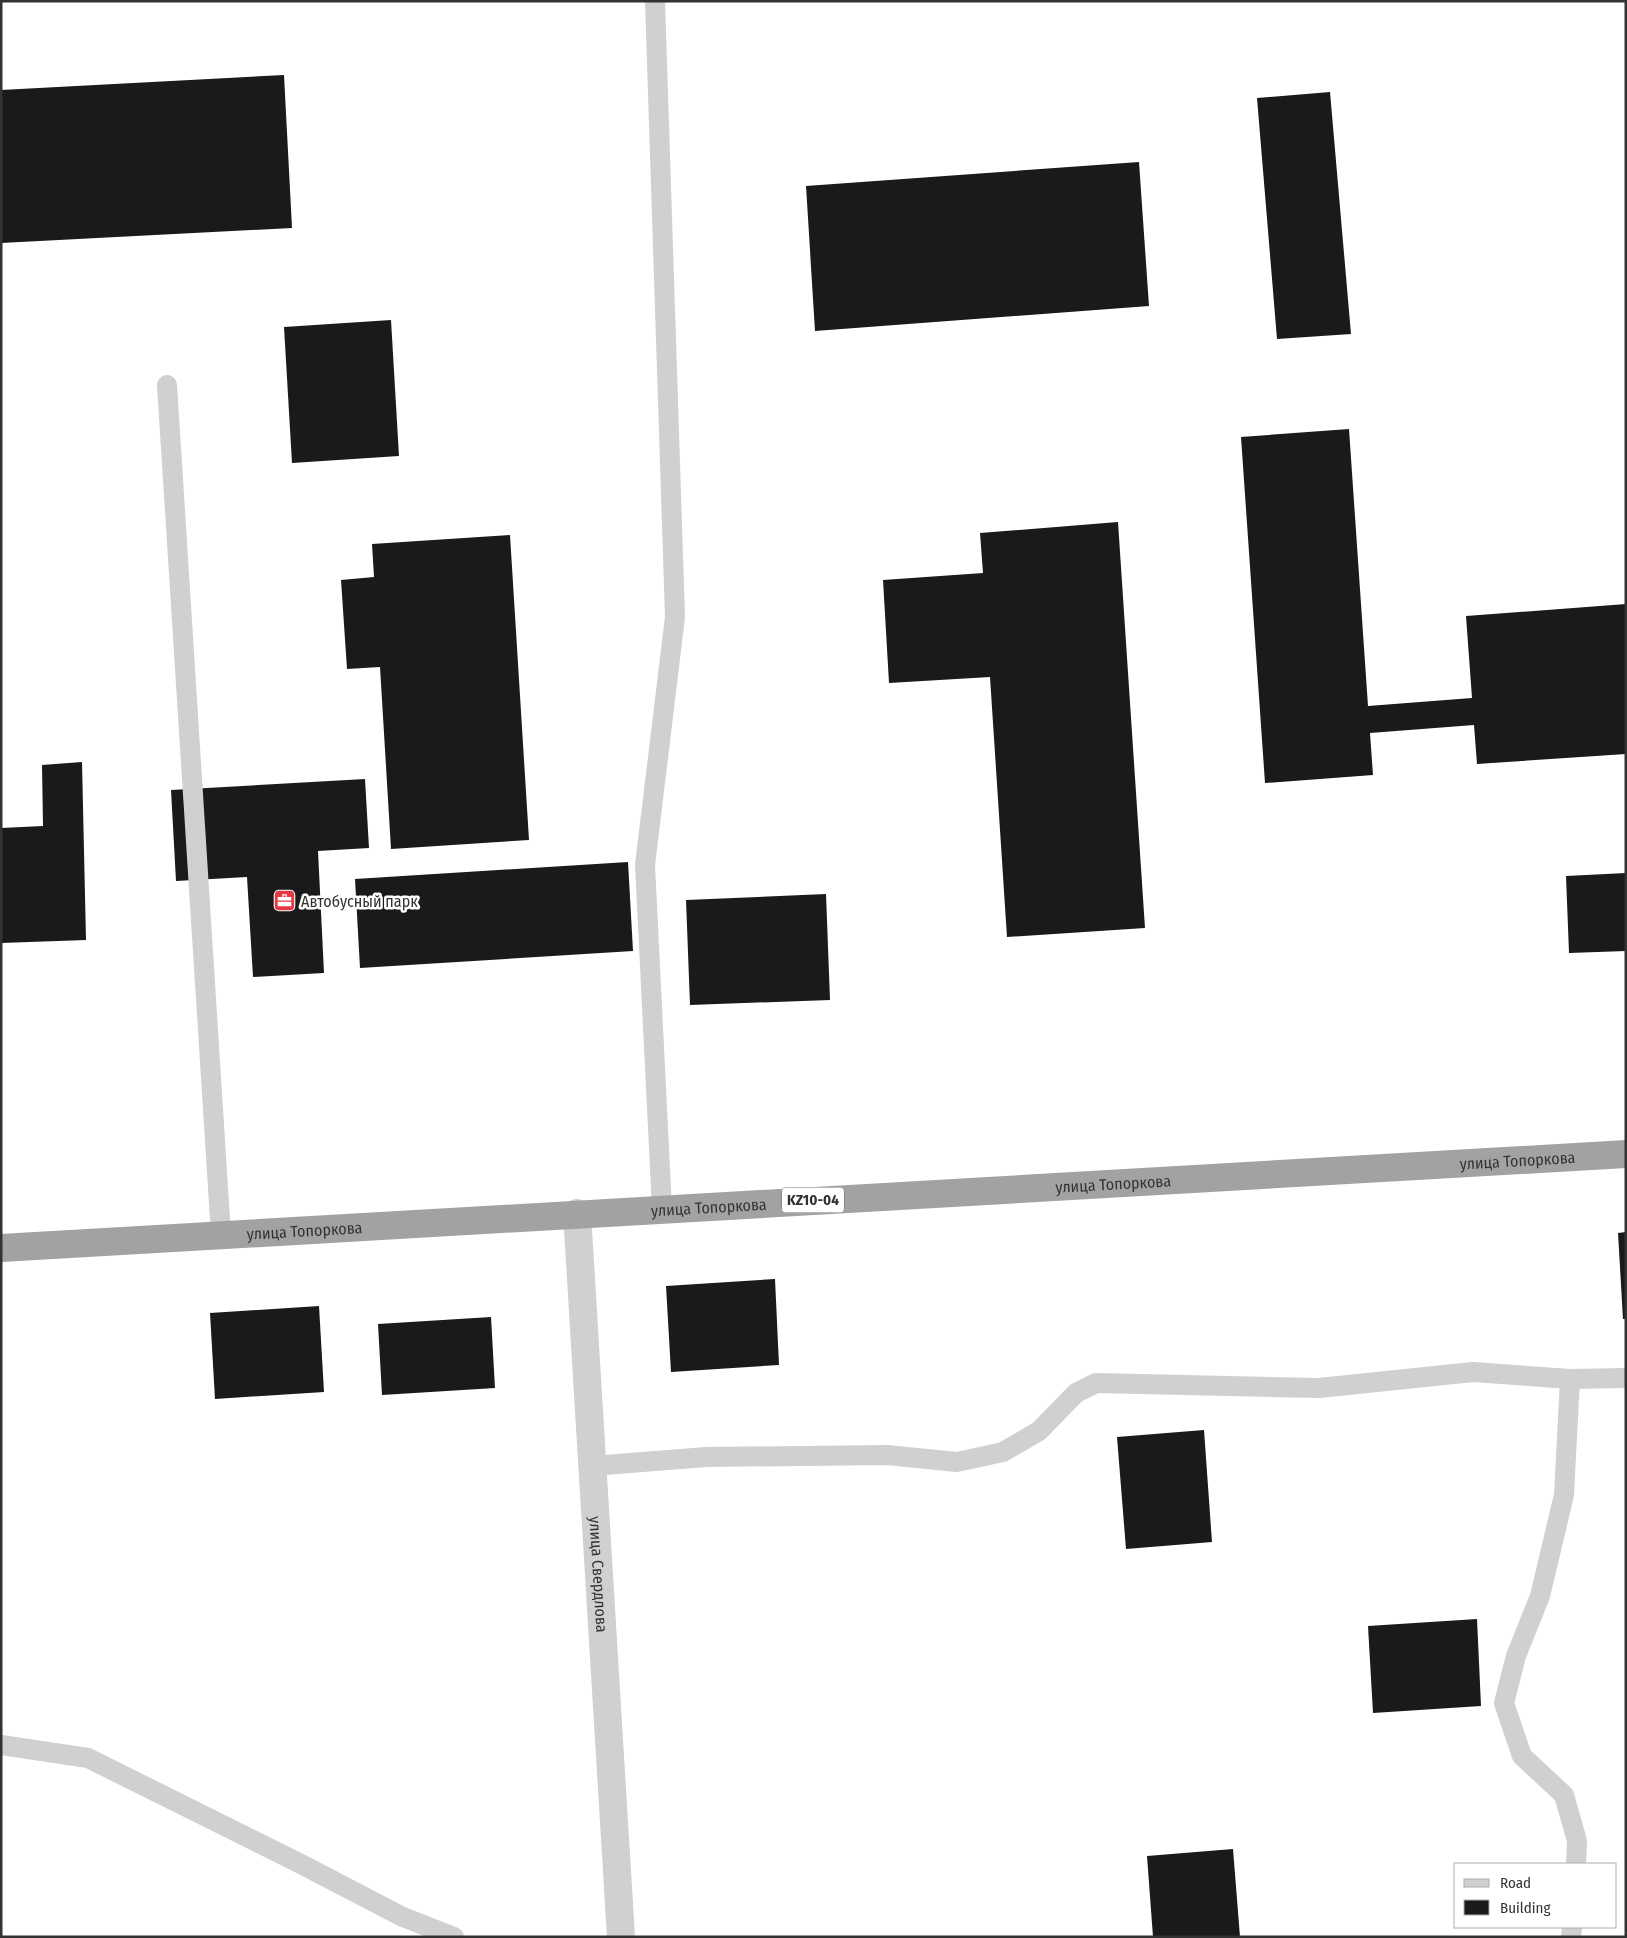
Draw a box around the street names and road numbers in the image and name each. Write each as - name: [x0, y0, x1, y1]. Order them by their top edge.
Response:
- street label: улица Топоркова: [1459, 1148, 1576, 1174]
- street label: улица Топоркова: [1055, 1171, 1172, 1197]
- road number: KZ10-04: [782, 1188, 844, 1212]
- street label: улица Топоркова: [651, 1195, 767, 1220]
- street label: улица Топоркова: [246, 1218, 363, 1244]
- street label: улица Свердлова: [585, 1516, 611, 1633]

